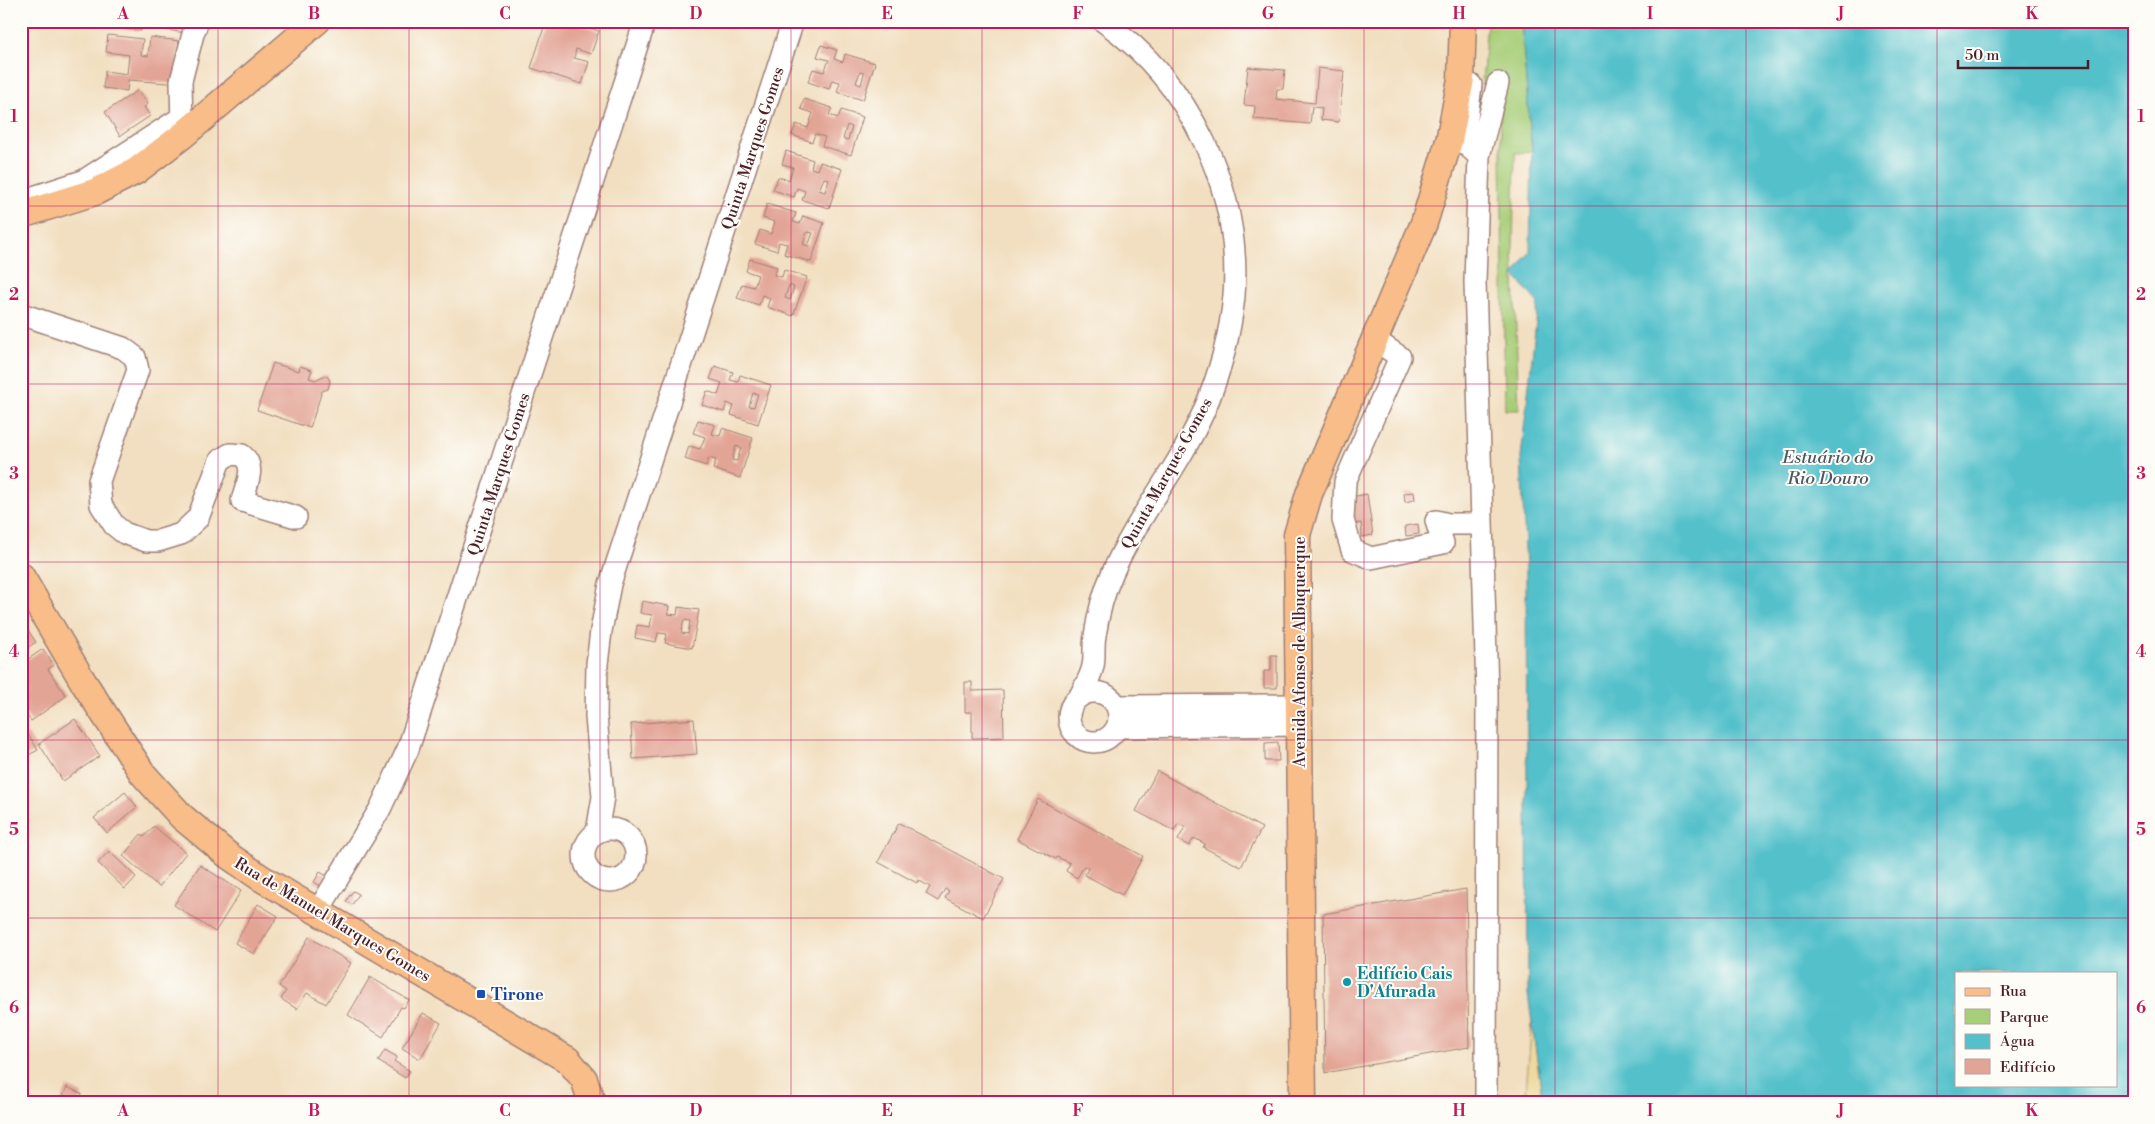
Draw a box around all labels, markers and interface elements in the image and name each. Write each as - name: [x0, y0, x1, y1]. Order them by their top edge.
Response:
- text: A: [116, 4, 129, 24]
- text: B: [308, 4, 320, 24]
- text: C: [499, 4, 511, 24]
- text: D: [690, 4, 703, 24]
- text: E: [881, 4, 893, 24]
- text: F: [1072, 4, 1084, 24]
- text: G: [1262, 4, 1275, 24]
- text: H: [1452, 4, 1466, 24]
- text: I: [1647, 4, 1653, 24]
- text: J: [1836, 4, 1844, 24]
- text: K: [2026, 4, 2040, 24]
- scale bar: [1958, 38, 2088, 70]
- text: 50 m: [1965, 46, 1999, 65]
- street label: Quinta Marques Gomes: [717, 64, 789, 232]
- text: 1: [10, 107, 18, 127]
- text: 1: [2137, 107, 2145, 127]
- text: 2: [9, 285, 19, 305]
- text: 2: [2136, 285, 2146, 305]
- street label: Quinta Marques Gomes: [463, 390, 535, 558]
- street label: Quinta Marques Gomes: [1117, 394, 1217, 553]
- water label: Estuário do Rio Douro: [1782, 446, 1873, 490]
- text: 3: [9, 464, 19, 484]
- text: 3: [2136, 464, 2146, 484]
- street label: Avenida Afonso de Albuquerque: [1290, 537, 1310, 768]
- text: 4: [9, 642, 20, 662]
- text: 4: [2136, 642, 2147, 662]
- text: 5: [9, 820, 19, 840]
- text: 5: [2136, 820, 2146, 840]
- street label: Rua de Manuel Marques Gomes: [231, 853, 434, 986]
- place label: Edifício Cais D'Afurada: [1357, 964, 1452, 1002]
- legend: [1955, 972, 2118, 1086]
- marker: Edifício Cais D'Afurada: [1341, 976, 1353, 988]
- text: Rua: [2000, 982, 2027, 1001]
- place label: Tirone: [491, 985, 544, 1005]
- marker: Tirone: [475, 988, 487, 1000]
- text: 6: [9, 998, 19, 1018]
- text: 6: [2136, 998, 2146, 1018]
- text: Parque: [2000, 1008, 2049, 1027]
- text: Água: [1999, 1031, 2035, 1051]
- text: Edifício: [2000, 1058, 2056, 1077]
- text: A: [116, 1101, 129, 1121]
- text: B: [308, 1101, 320, 1121]
- text: C: [499, 1101, 511, 1121]
- text: D: [690, 1101, 703, 1121]
- text: E: [881, 1101, 893, 1121]
- text: F: [1072, 1101, 1084, 1121]
- text: G: [1262, 1101, 1275, 1121]
- text: H: [1452, 1101, 1466, 1121]
- text: I: [1647, 1101, 1653, 1121]
- text: J: [1836, 1101, 1844, 1121]
- text: K: [2026, 1101, 2040, 1121]

